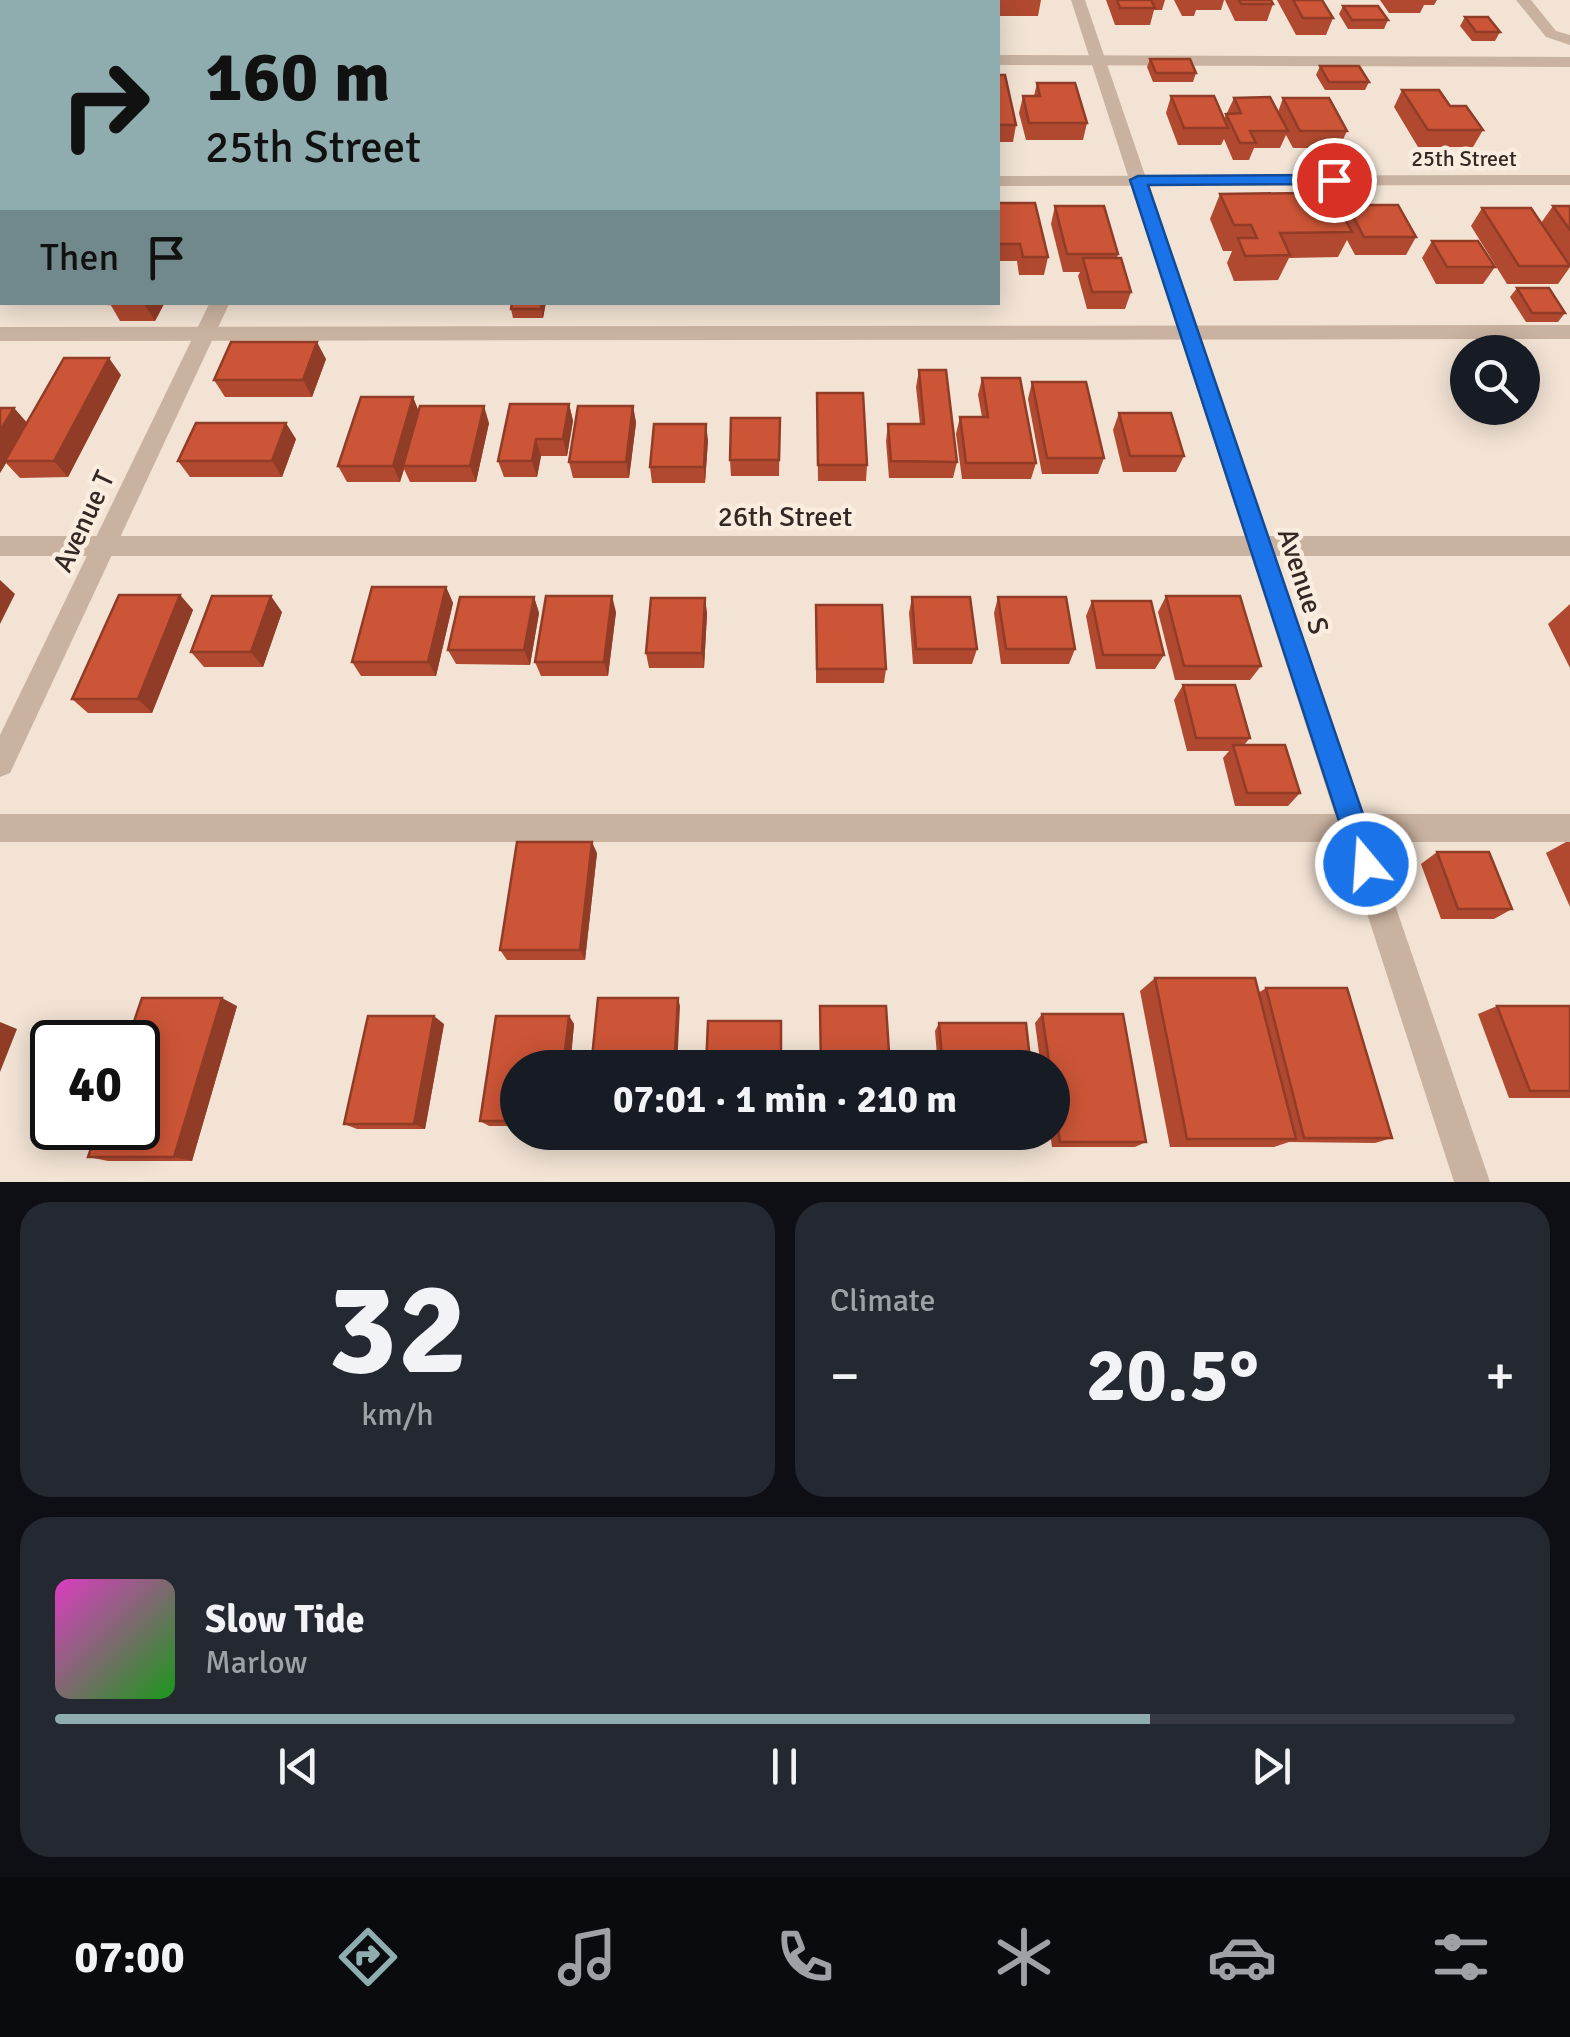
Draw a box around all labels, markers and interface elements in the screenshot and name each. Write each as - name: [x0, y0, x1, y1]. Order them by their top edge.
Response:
- text: 160 m: [205, 34, 390, 120]
- icon: right: [40, 40, 170, 170]
- text: 25th Street: [205, 120, 421, 175]
- pin: [1292, 138, 1377, 223]
- street label: 25th Street: [1411, 145, 1517, 172]
- icon: arrive: [1307, 153, 1362, 208]
- icon: arrive: [139, 230, 194, 285]
- text: Then: [40, 234, 119, 281]
- map controls: [1450, 335, 1540, 425]
- button: search: [1450, 335, 1540, 425]
- street label: Avenue T: [46, 465, 122, 577]
- street label: 26th Street: [718, 500, 852, 534]
- street label: Avenue S: [1270, 524, 1336, 639]
- position arrow: [1314, 812, 1418, 916]
- speed limit sign: 40: [30, 1020, 160, 1150]
- text: 07:01 · 1 min · 210 m: [613, 1076, 957, 1123]
- text: 32: [327, 1250, 468, 1410]
- text: Climate: [830, 1281, 936, 1320]
- text: 20.5°: [1086, 1329, 1259, 1422]
- text: −: [830, 1342, 860, 1410]
- text: +: [1485, 1342, 1515, 1410]
- text: km/h: [361, 1395, 434, 1434]
- text: Slow Tide: [205, 1596, 365, 1643]
- text: Marlow: [205, 1643, 307, 1682]
- icon: previous: [271, 1739, 326, 1794]
- icon: pause: [757, 1739, 812, 1794]
- icon: next: [1244, 1739, 1299, 1794]
- icon: directions: [333, 1922, 403, 1992]
- icon: music: [552, 1922, 622, 1992]
- icon: phone: [770, 1922, 840, 1992]
- icon: climate: [989, 1922, 1059, 1992]
- icon: car: [1207, 1922, 1277, 1992]
- icon: filters: [1426, 1922, 1496, 1992]
- text: 07:00: [74, 1930, 185, 1985]

